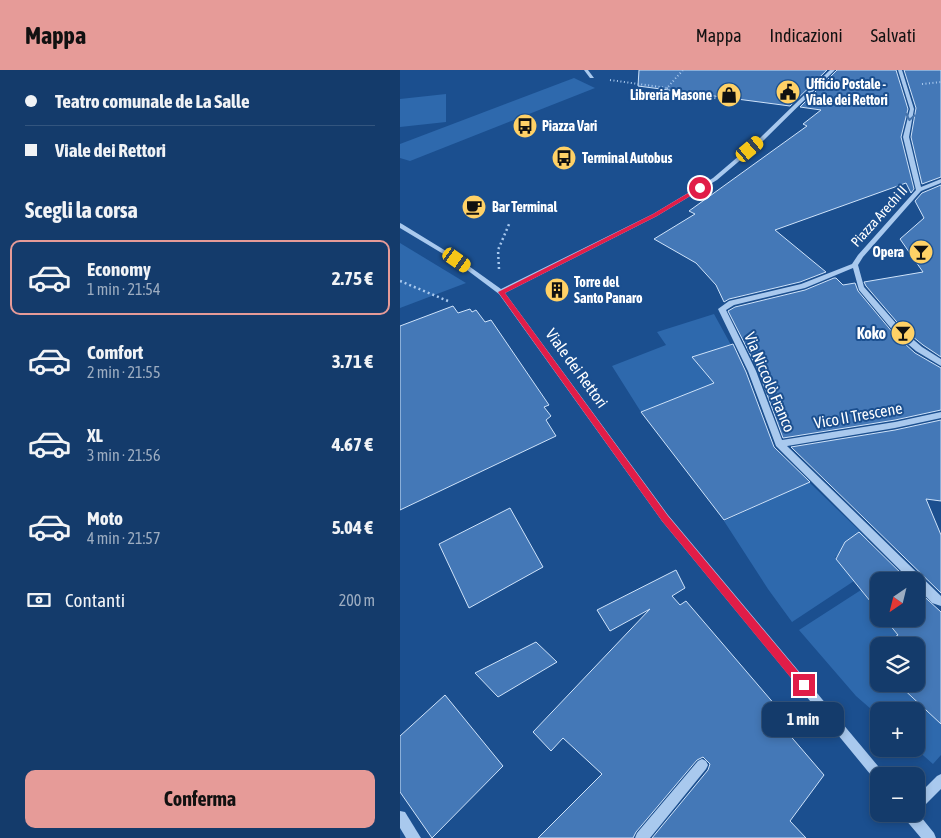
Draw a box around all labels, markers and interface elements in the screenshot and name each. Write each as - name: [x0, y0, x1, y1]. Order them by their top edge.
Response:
- text: Mappa: [25, 22, 86, 49]
- text: Mappa: [696, 25, 742, 46]
- text: Indicazioni: [770, 25, 843, 46]
- text: Salvati: [871, 25, 916, 46]
- place label: Ufficio Postale - Viale dei Rettori: [805, 76, 888, 108]
- public building icon: Ufficio Postale - Viale dei Rettori: [775, 79, 801, 105]
- shop icon: Libreria Masone: [716, 82, 742, 108]
- place label: Libreria Masone: [630, 87, 712, 103]
- text: Teatro comunale de La Salle: [55, 90, 250, 112]
- one-way arrow: [906, 112, 916, 121]
- bus stop icon: Piazza Vari: [512, 113, 538, 139]
- place label: Piazza Vari: [542, 118, 597, 134]
- car: [733, 134, 766, 164]
- text: Viale dei Rettori: [55, 139, 166, 161]
- bus stop icon: Terminal Autobus: [551, 145, 577, 171]
- place label: Terminal Autobus: [582, 150, 673, 166]
- route start: [689, 177, 711, 199]
- street label: Piazza Arechi II: [848, 182, 910, 250]
- cafe icon: Bar Terminal: [461, 194, 487, 220]
- text: Scegli la corsa: [25, 197, 138, 223]
- place label: Bar Terminal: [492, 199, 558, 215]
- bar icon: Opera: [908, 239, 934, 265]
- place label: Opera: [872, 244, 904, 260]
- car: [440, 245, 473, 275]
- icon: car: [27, 255, 72, 300]
- text: Economy: [87, 258, 151, 280]
- text: 2.75 €: [332, 267, 373, 289]
- place label: Torre del Santo Panaro: [574, 274, 643, 306]
- building icon: Torre del Santo Panaro: [544, 277, 570, 303]
- text: 1 min · 21:54: [87, 280, 160, 298]
- bar icon: Koko: [890, 320, 916, 346]
- place label: Koko: [857, 324, 886, 342]
- street label: Viale dei Rettori: [542, 325, 612, 411]
- street label: Via Niccolò Franco: [741, 329, 799, 435]
- icon: car: [27, 338, 72, 383]
- text: Comfort: [87, 341, 143, 363]
- text: 3.71 €: [332, 350, 373, 372]
- text: 2 min · 21:55: [87, 363, 160, 381]
- street label: Vico II Trescene: [812, 398, 904, 432]
- icon: car: [27, 421, 72, 466]
- text: XL: [87, 424, 103, 446]
- text: 4.67 €: [332, 433, 373, 455]
- text: 3 min · 21:56: [87, 446, 160, 464]
- icon: car: [27, 504, 72, 549]
- text: Moto: [87, 507, 123, 529]
- text: 5.04 €: [332, 516, 373, 538]
- text: 4 min · 21:57: [87, 529, 160, 547]
- north arrow: [870, 572, 925, 628]
- map controls: [870, 572, 925, 822]
- icon: cash: [25, 586, 53, 614]
- text: Contanti: [65, 589, 125, 611]
- text: 200 m: [339, 591, 375, 609]
- button: layers: [870, 637, 925, 692]
- route end: [793, 674, 815, 696]
- callout: 1 min: [763, 702, 845, 738]
- button: +: [870, 702, 925, 757]
- text: 1 min: [787, 710, 819, 728]
- button: −: [870, 767, 925, 822]
- button: Conferma: [25, 770, 375, 828]

